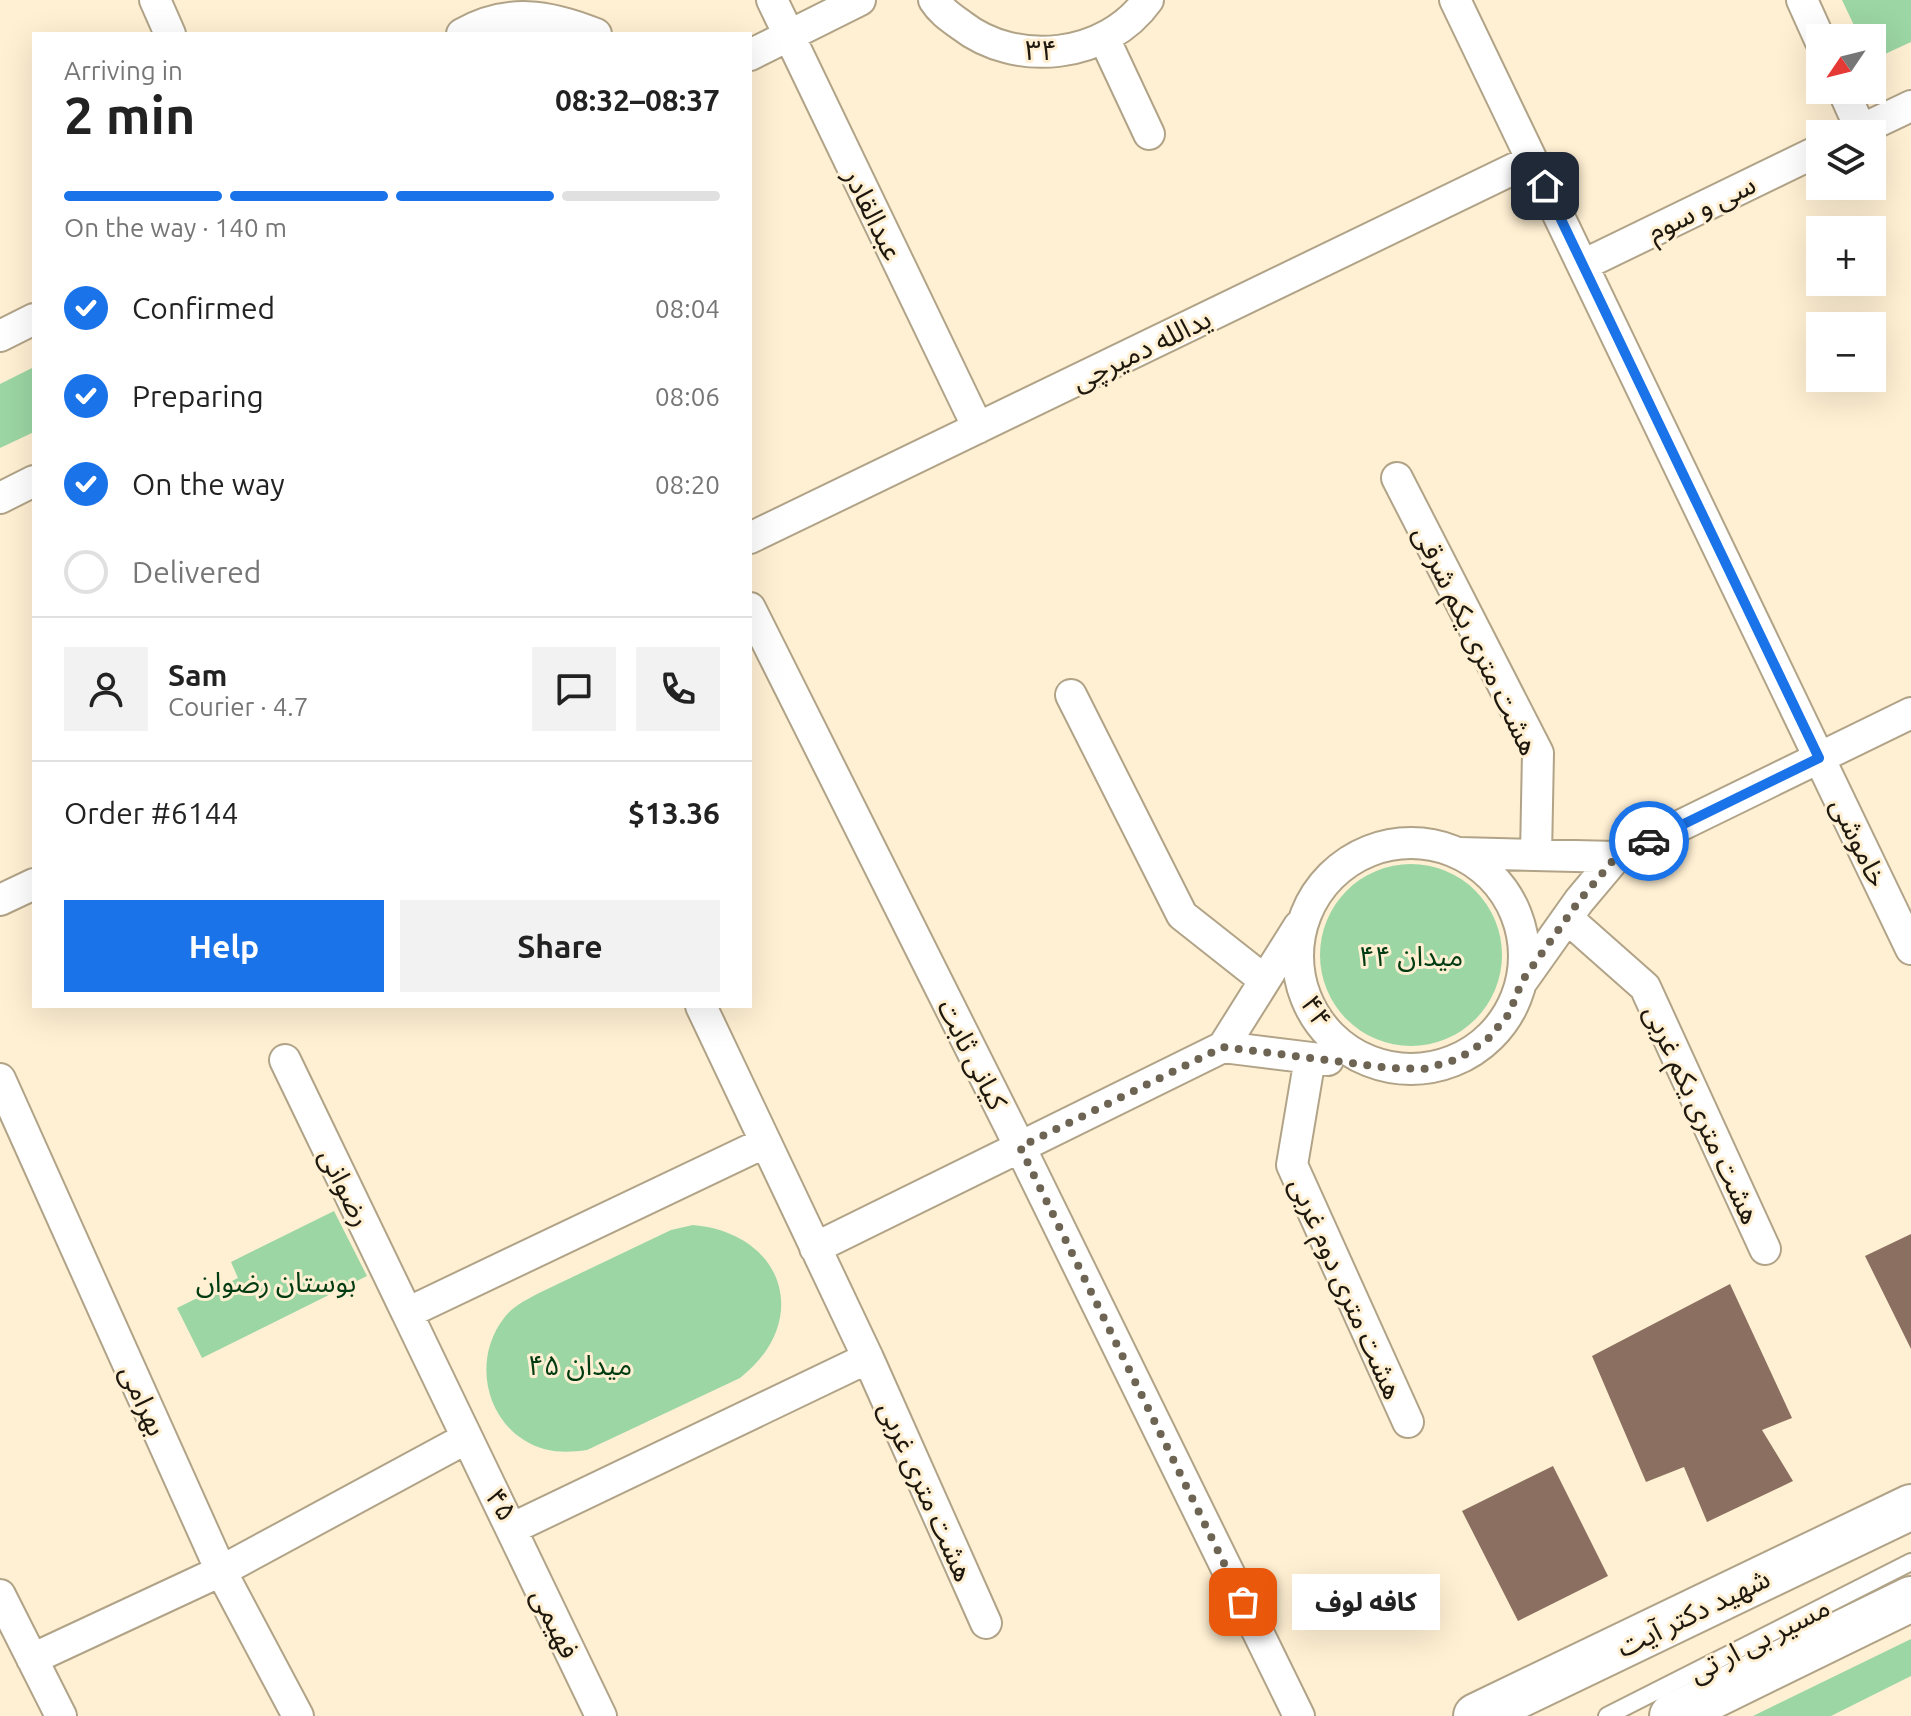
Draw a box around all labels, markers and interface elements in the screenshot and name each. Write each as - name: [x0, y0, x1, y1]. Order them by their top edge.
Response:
- north arrow: [1806, 24, 1886, 104]
- map controls: [1806, 24, 1886, 392]
- street label: ۳۴: [1025, 34, 1057, 65]
- text: Arriving in: [64, 56, 183, 85]
- text: 08:32–08:37: [555, 83, 720, 117]
- text: 2 min: [64, 86, 195, 144]
- button: layers: [1806, 120, 1886, 200]
- pin: [1511, 152, 1579, 220]
- street label: عبدالقادر: [836, 162, 909, 266]
- icon: home: [1523, 164, 1567, 208]
- street label: سی و سوم: [1642, 168, 1763, 252]
- text: On the way · 140 m: [64, 213, 287, 242]
- button: +: [1806, 216, 1886, 296]
- icon: check: [64, 286, 108, 330]
- text: Confirmed: [132, 291, 275, 325]
- text: 08:04: [655, 294, 720, 323]
- street label: یدالله دمیرچی: [1066, 302, 1217, 399]
- button: −: [1806, 312, 1886, 392]
- icon: check: [64, 374, 108, 418]
- text: Preparing: [132, 379, 264, 413]
- text: 08:06: [655, 382, 720, 411]
- icon: check: [64, 462, 108, 506]
- text: On the way: [132, 467, 285, 501]
- text: 08:20: [655, 470, 720, 499]
- street label: هشت متری یکم شرقی: [1402, 520, 1546, 763]
- text: Delivered: [132, 555, 261, 589]
- button: person: [64, 647, 148, 731]
- button: chat: [532, 647, 616, 731]
- button: phone: [636, 647, 720, 731]
- text: Sam: [168, 658, 227, 692]
- text: Courier · 4.7: [168, 692, 308, 721]
- street label: خاموشی: [1823, 792, 1895, 892]
- text: Order #6144: [64, 796, 238, 830]
- text: $13.36: [628, 796, 720, 830]
- courier: [1609, 801, 1689, 881]
- icon: car: [1627, 819, 1671, 863]
- button: Help: [64, 900, 384, 992]
- button: Share: [400, 900, 720, 992]
- park label: میدان ۴۴: [1359, 940, 1463, 972]
- street label: ۴۴: [1295, 989, 1339, 1033]
- street label: کیانی ثابت: [930, 994, 1014, 1116]
- street label: هشت متری یکم غربی: [1632, 1000, 1767, 1231]
- street label: رضوانی: [312, 1143, 378, 1232]
- street label: هشت متری دوم غربی: [1279, 1172, 1410, 1406]
- park label: بوستان رضوان: [196, 1266, 356, 1299]
- park label: میدان ۴۵: [528, 1349, 632, 1381]
- street label: بهرامی: [113, 1360, 173, 1441]
- street label: هشت متری غربی: [872, 1396, 980, 1586]
- street label: ۴۵: [480, 1482, 524, 1526]
- street label: شهید دکتر آیت: [1611, 1562, 1775, 1664]
- pin: [1209, 1568, 1277, 1636]
- callout: کافه لوف: [1291, 1574, 1439, 1630]
- icon: bag: [1221, 1580, 1265, 1624]
- street label: فهیمی: [524, 1583, 586, 1664]
- text: کافه لوف: [1315, 1587, 1417, 1616]
- street label: مسیر بی ار تی: [1684, 1590, 1835, 1689]

